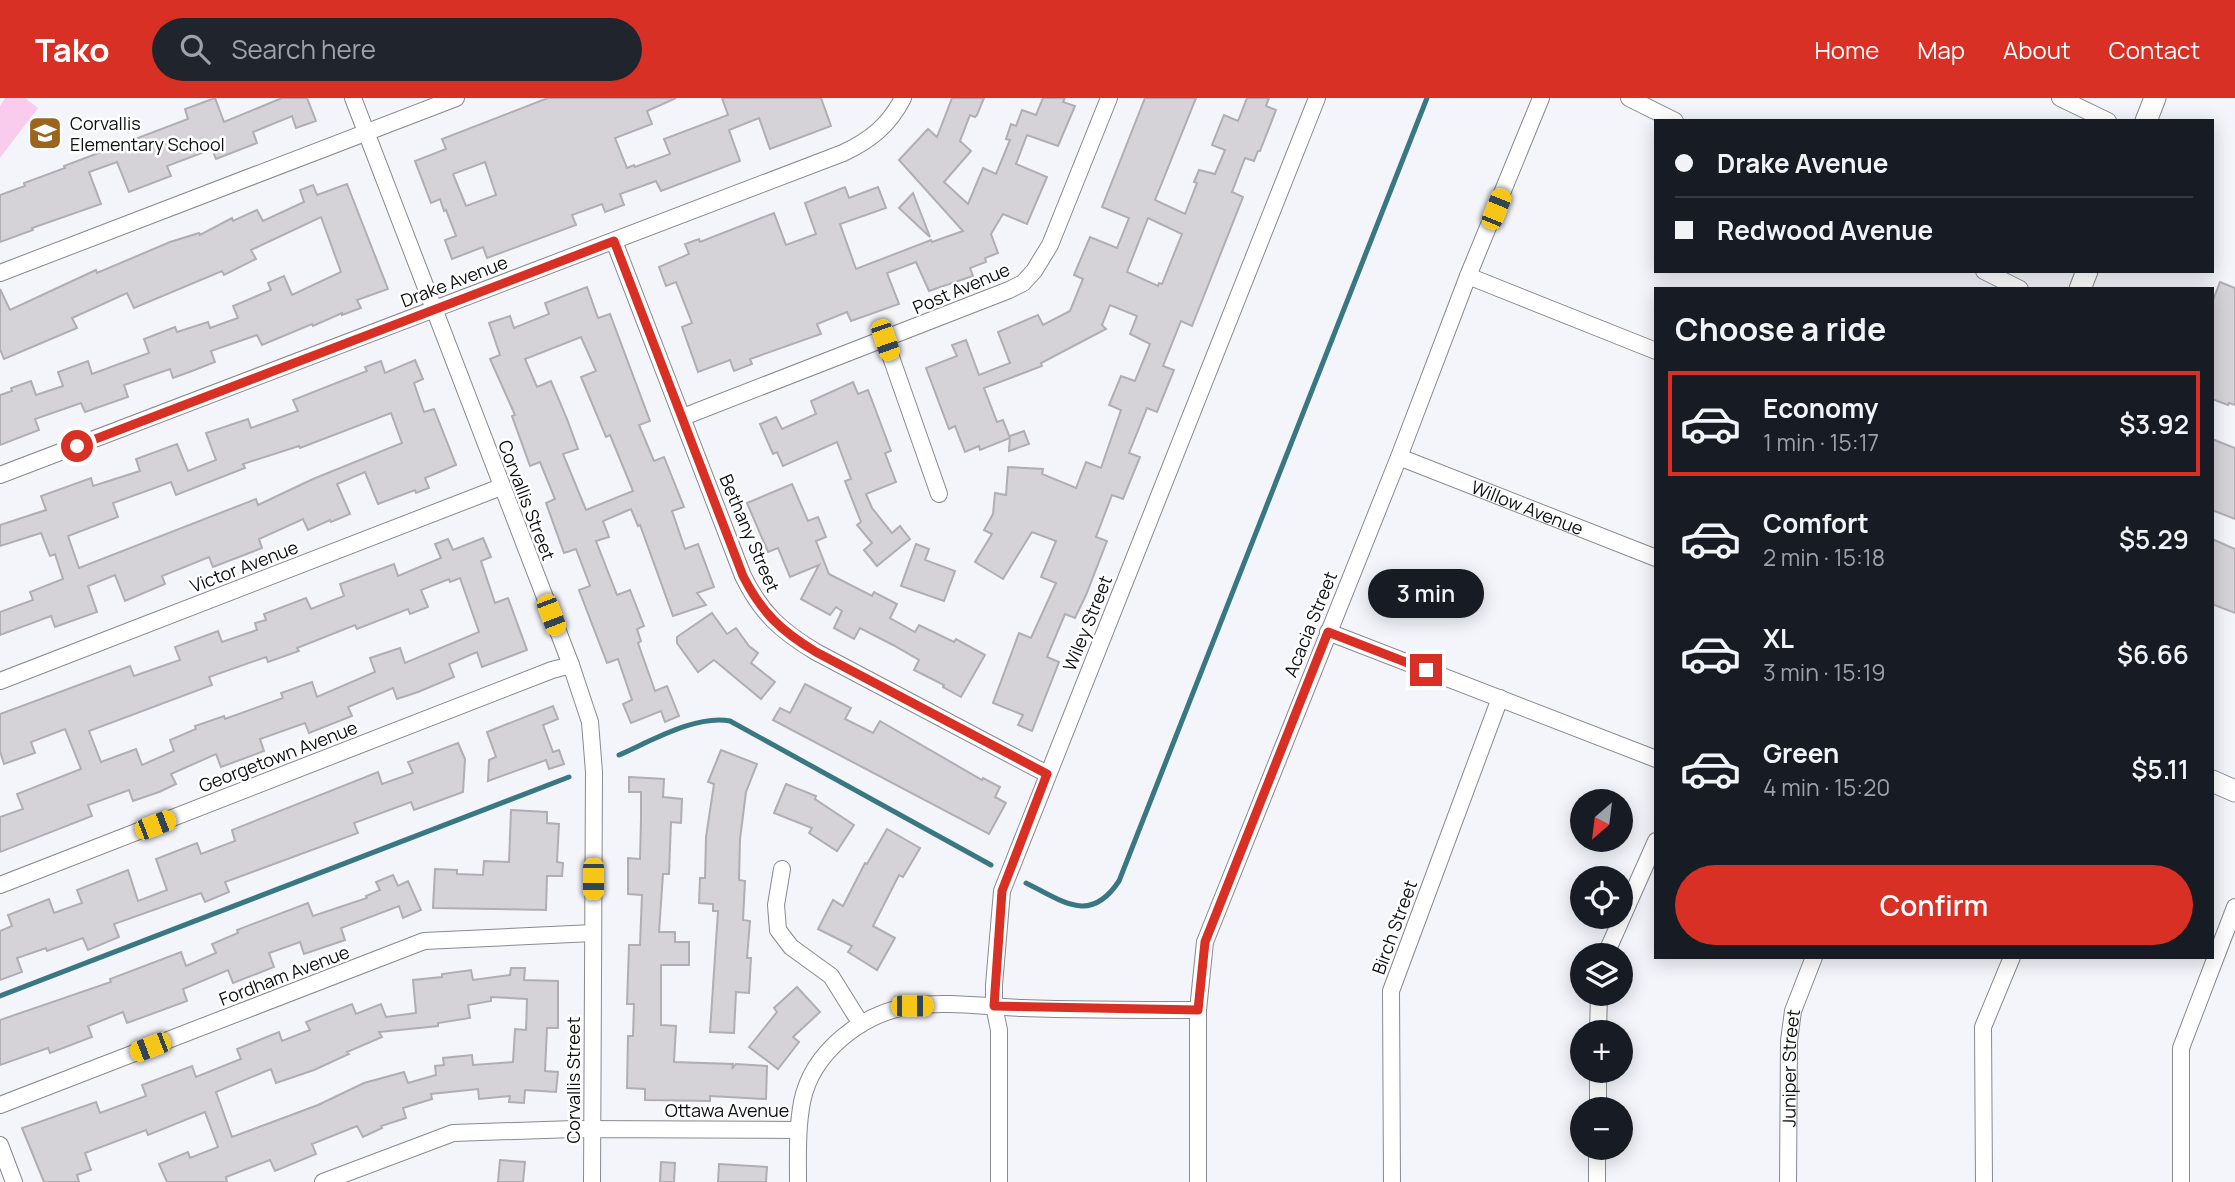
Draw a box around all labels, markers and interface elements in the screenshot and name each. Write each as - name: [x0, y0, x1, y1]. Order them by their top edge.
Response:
- search box: [152, 18, 642, 81]
- text: Tako: [35, 27, 110, 72]
- icon: search: [176, 30, 214, 68]
- text: Search here: [232, 31, 376, 67]
- text: Home: [1814, 33, 1879, 66]
- text: Map: [1917, 33, 1965, 66]
- text: About: [2003, 33, 2071, 66]
- text: Contact: [2109, 33, 2200, 66]
- place label: Corvallis Elementary School: [70, 111, 225, 156]
- school or university icon: Corvallis Elementary School: [26, 114, 64, 152]
- text: Drake Avenue: [1717, 145, 1889, 181]
- car: [1479, 186, 1514, 232]
- text: Redwood Avenue: [1717, 212, 1933, 248]
- street label: Drake Avenue: [397, 250, 511, 312]
- street label: Post Avenue: [909, 257, 1013, 319]
- text: Choose a ride: [1675, 307, 1886, 351]
- car: [869, 317, 902, 363]
- text: Economy: [1763, 390, 1878, 426]
- icon: car: [1679, 392, 1742, 455]
- text: $3.92: [2119, 406, 2189, 442]
- text: 1 min · 15:17: [1763, 426, 1879, 458]
- route start: [61, 430, 93, 462]
- street label: Corvallis Street: [493, 436, 561, 564]
- street label: Bethany Street: [714, 470, 786, 596]
- street label: Willow Avenue: [1468, 475, 1587, 540]
- text: Comfort: [1763, 505, 1869, 541]
- icon: car: [1679, 507, 1742, 570]
- text: $5.29: [2119, 521, 2189, 557]
- street label: Victor Avenue: [187, 534, 301, 598]
- text: 2 min · 15:18: [1763, 541, 1885, 573]
- street label: Acacia Street: [1278, 568, 1342, 680]
- callout: 3 min: [1368, 568, 1484, 618]
- street label: Wiley Street: [1057, 572, 1117, 674]
- text: 3 min: [1397, 577, 1455, 609]
- car: [534, 592, 569, 638]
- text: XL: [1763, 620, 1794, 656]
- icon: car: [1679, 622, 1742, 685]
- text: $6.66: [2117, 636, 2189, 672]
- route end: [1410, 654, 1442, 686]
- text: 3 min · 15:19: [1763, 656, 1886, 688]
- street label: Georgetown Avenue: [195, 715, 361, 797]
- text: Green: [1763, 735, 1839, 771]
- icon: car: [1679, 737, 1742, 800]
- text: $5.11: [2132, 751, 2189, 787]
- text: 4 min · 15:20: [1763, 771, 1890, 803]
- north arrow: [1570, 789, 1633, 852]
- map controls: [1570, 789, 1633, 1160]
- car: [132, 808, 179, 842]
- car: [583, 858, 604, 900]
- button: Confirm: [1675, 865, 2193, 945]
- button: locate: [1570, 866, 1633, 929]
- street label: Birch Street: [1366, 877, 1422, 977]
- street label: Fordham Avenue: [215, 939, 353, 1011]
- button: layers: [1570, 943, 1633, 1006]
- car: [892, 996, 934, 1017]
- street label: Juniper Street: [1776, 1008, 1805, 1127]
- street label: Corvallis Street: [561, 1016, 585, 1144]
- button: +: [1570, 1020, 1633, 1083]
- car: [127, 1030, 174, 1064]
- button: −: [1570, 1097, 1633, 1160]
- street label: Ottawa Avenue: [665, 1098, 789, 1122]

